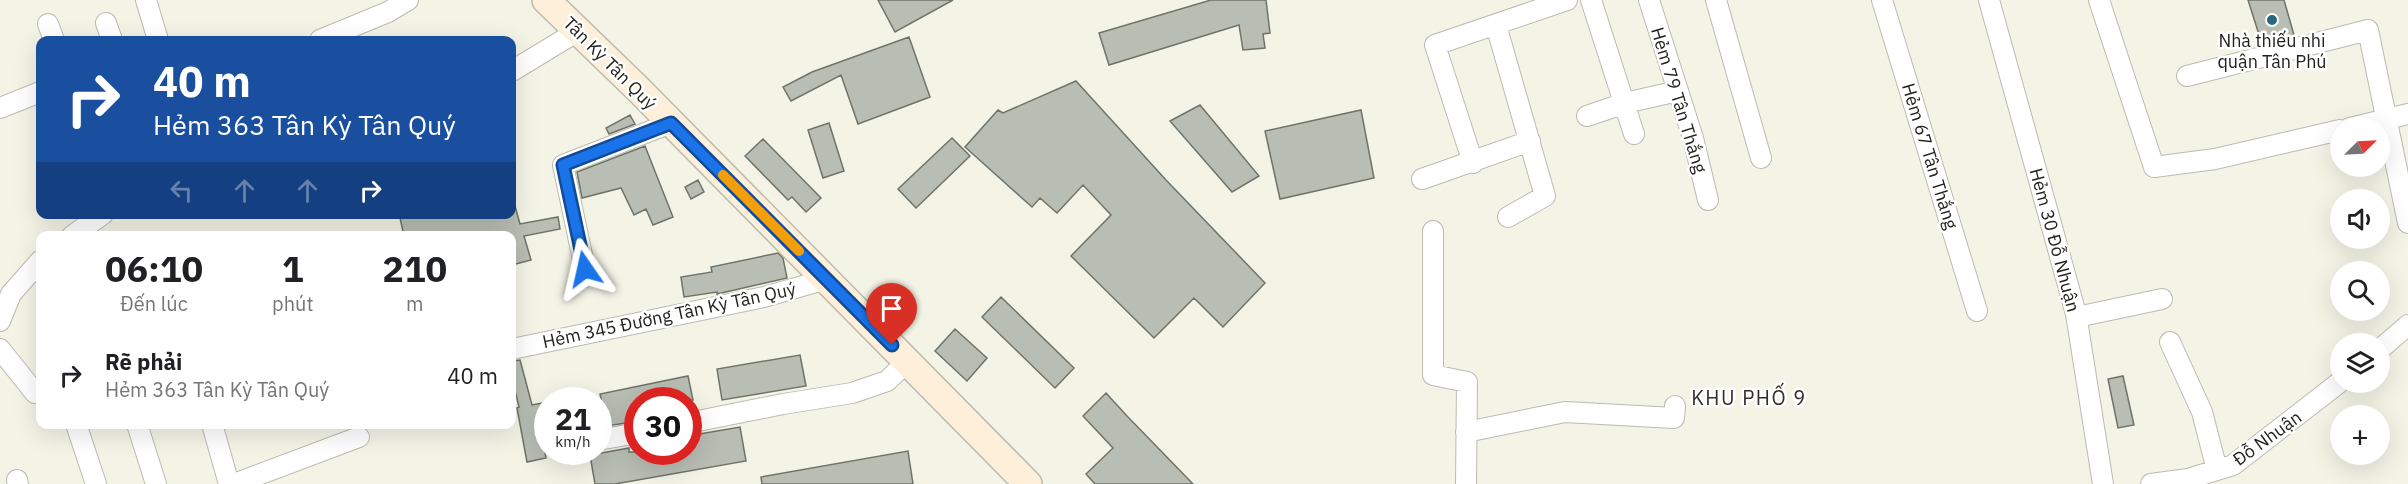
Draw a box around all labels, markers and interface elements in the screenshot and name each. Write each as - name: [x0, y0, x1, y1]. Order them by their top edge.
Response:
- street label: Tân Kỳ Tân Quý: [559, 12, 662, 115]
- marker: Nhà thiếu nhi quận Tân Phú: [2265, 13, 2279, 27]
- street label: Hẻm 79 Tân Thắng: [1646, 24, 1712, 176]
- place label: Nhà thiếu nhi quận Tân Phú: [2217, 29, 2327, 73]
- text: 40 m: [153, 54, 251, 109]
- icon: right: [54, 60, 132, 138]
- street label: Hẻm 67 Tân Thắng: [1897, 80, 1963, 232]
- text: Hẻm 363 Tân Kỳ Tân Quý: [153, 107, 456, 142]
- north arrow: [2330, 117, 2390, 177]
- map controls: [2330, 117, 2390, 465]
- street label: Hẻm 30 Đỗ Nhuận: [2025, 166, 2085, 314]
- icon: left: [165, 174, 198, 207]
- icon: ahead: [228, 174, 261, 207]
- icon: ahead: [291, 174, 324, 207]
- icon: right: [354, 174, 387, 207]
- button: sound: [2330, 189, 2390, 249]
- position arrow: [553, 237, 617, 301]
- text: 06:10: [105, 245, 203, 292]
- text: 1: [282, 245, 304, 292]
- text: 210: [382, 245, 447, 292]
- button: search: [2330, 261, 2390, 321]
- street label: Hẻm 345 Đường Tân Kỳ Tân Quý: [540, 277, 798, 353]
- pin: [866, 283, 917, 345]
- text: Đến lúc: [120, 290, 188, 317]
- text: phút: [272, 290, 313, 317]
- text: m: [406, 290, 423, 317]
- icon: arrive: [875, 292, 908, 325]
- button: layers: [2330, 333, 2390, 393]
- text: Rẽ phải: [105, 347, 182, 376]
- icon: right: [54, 359, 87, 392]
- text: 40 m: [447, 361, 498, 390]
- text: Hẻm 363 Tân Kỳ Tân Quý: [105, 376, 329, 403]
- district label: KHU PHỐ 9: [1691, 382, 1807, 411]
- speed limit sign: 30: [624, 387, 702, 465]
- text: 21: [555, 399, 591, 438]
- street label: Đỗ Nhuận: [2228, 405, 2306, 471]
- button: +: [2330, 405, 2390, 465]
- text: km/h: [555, 432, 591, 451]

